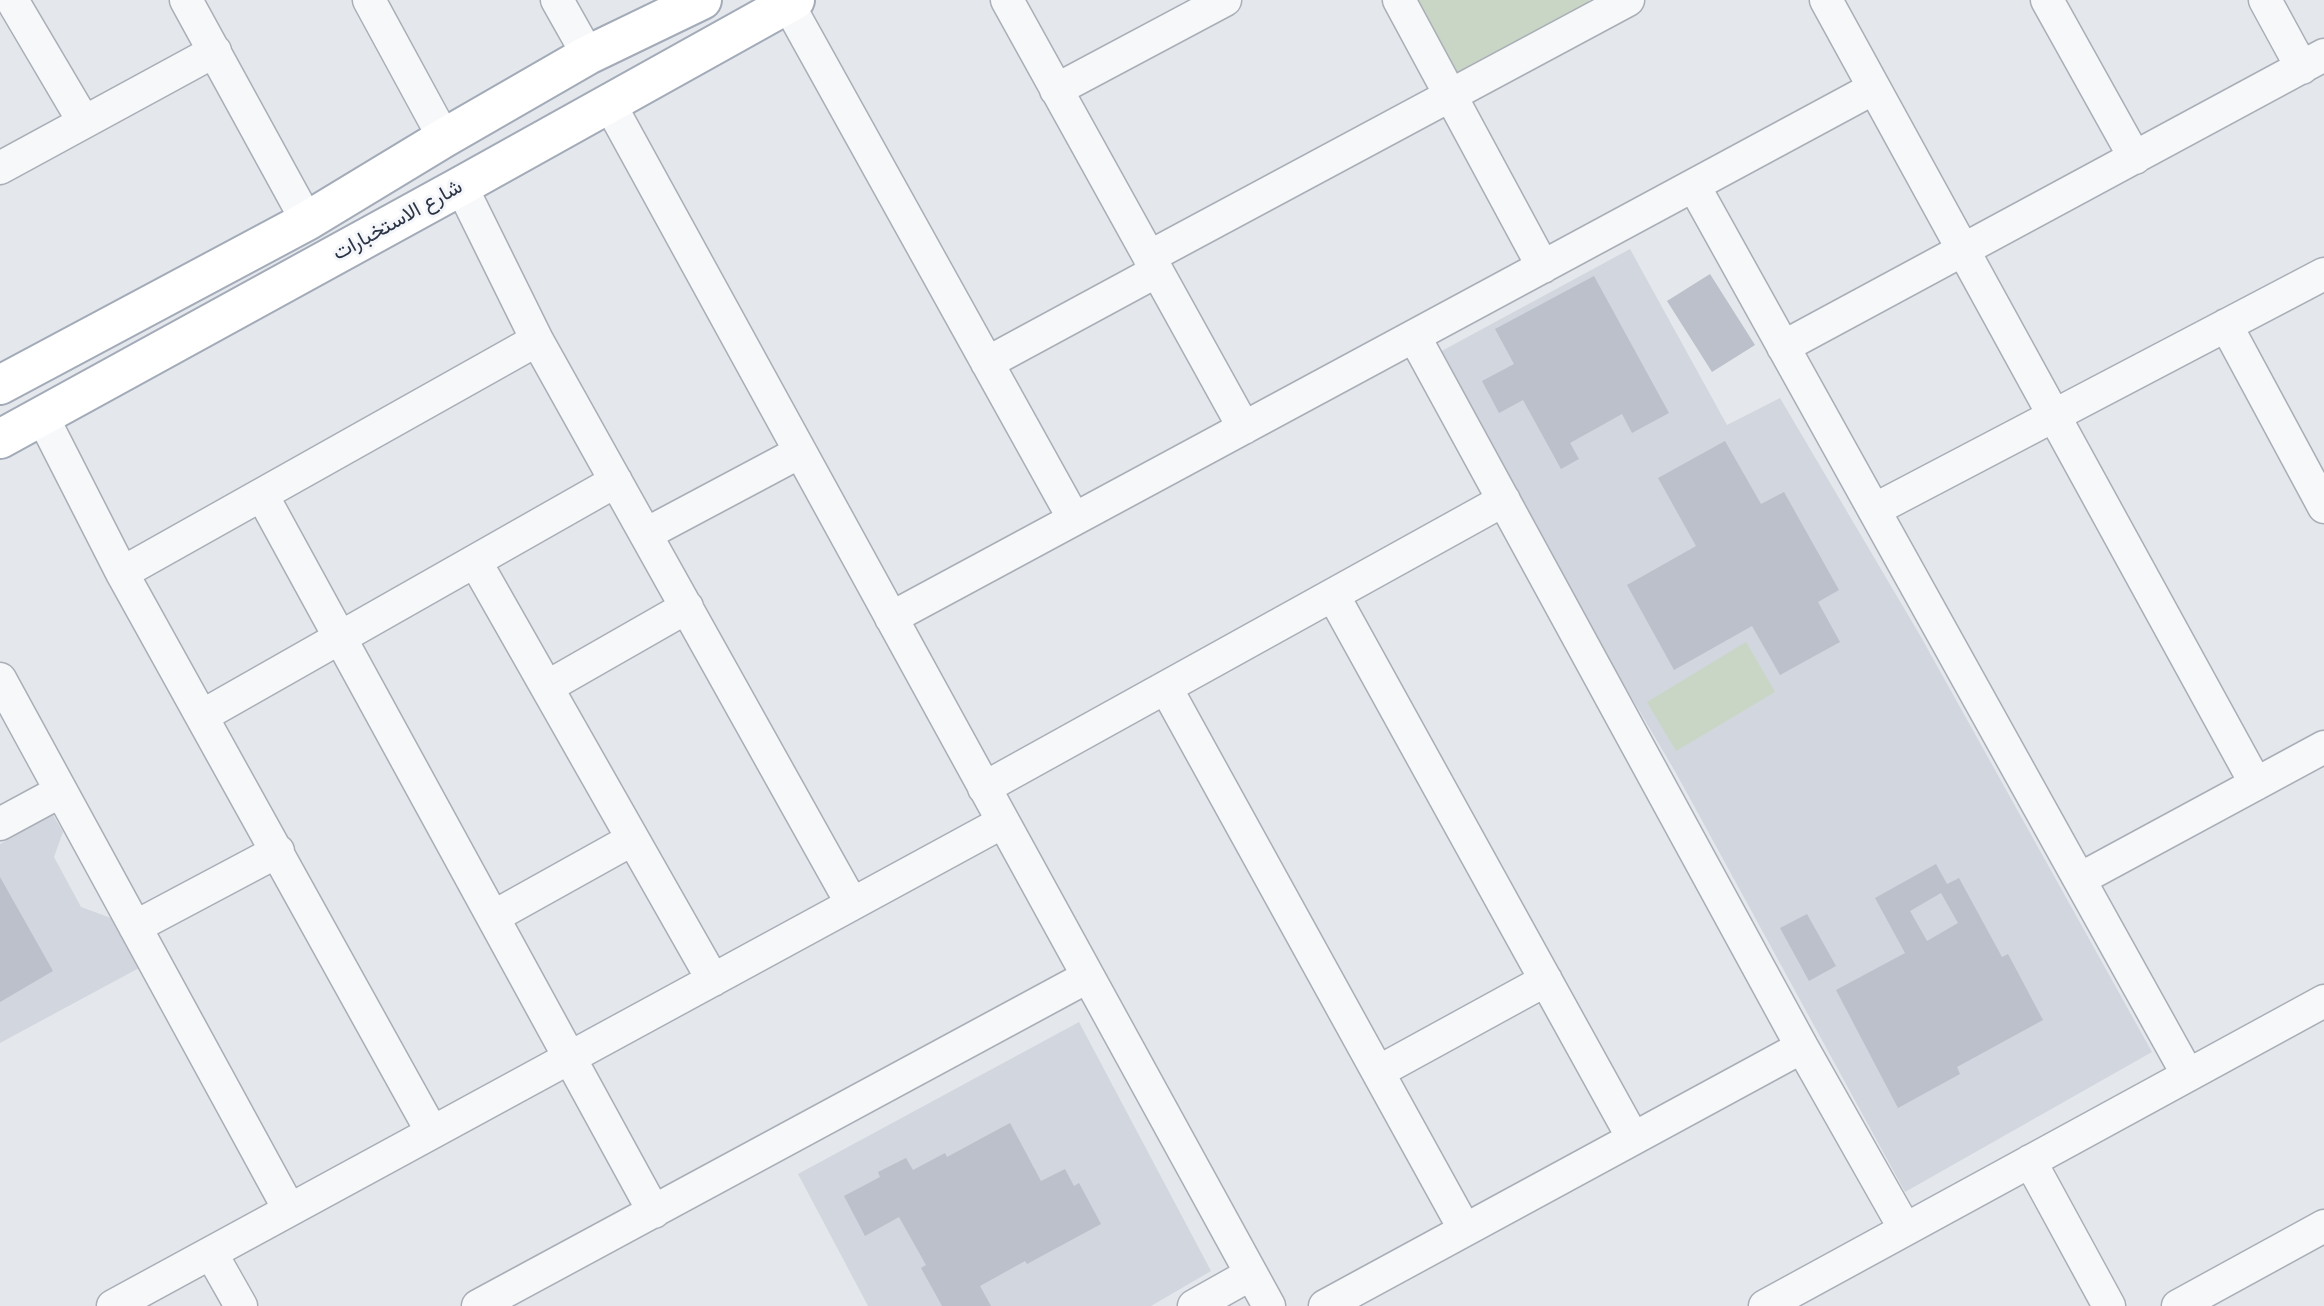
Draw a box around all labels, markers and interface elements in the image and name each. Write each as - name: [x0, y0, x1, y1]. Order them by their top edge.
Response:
- street label: شارع الاستخبارات: [329, 175, 467, 267]

